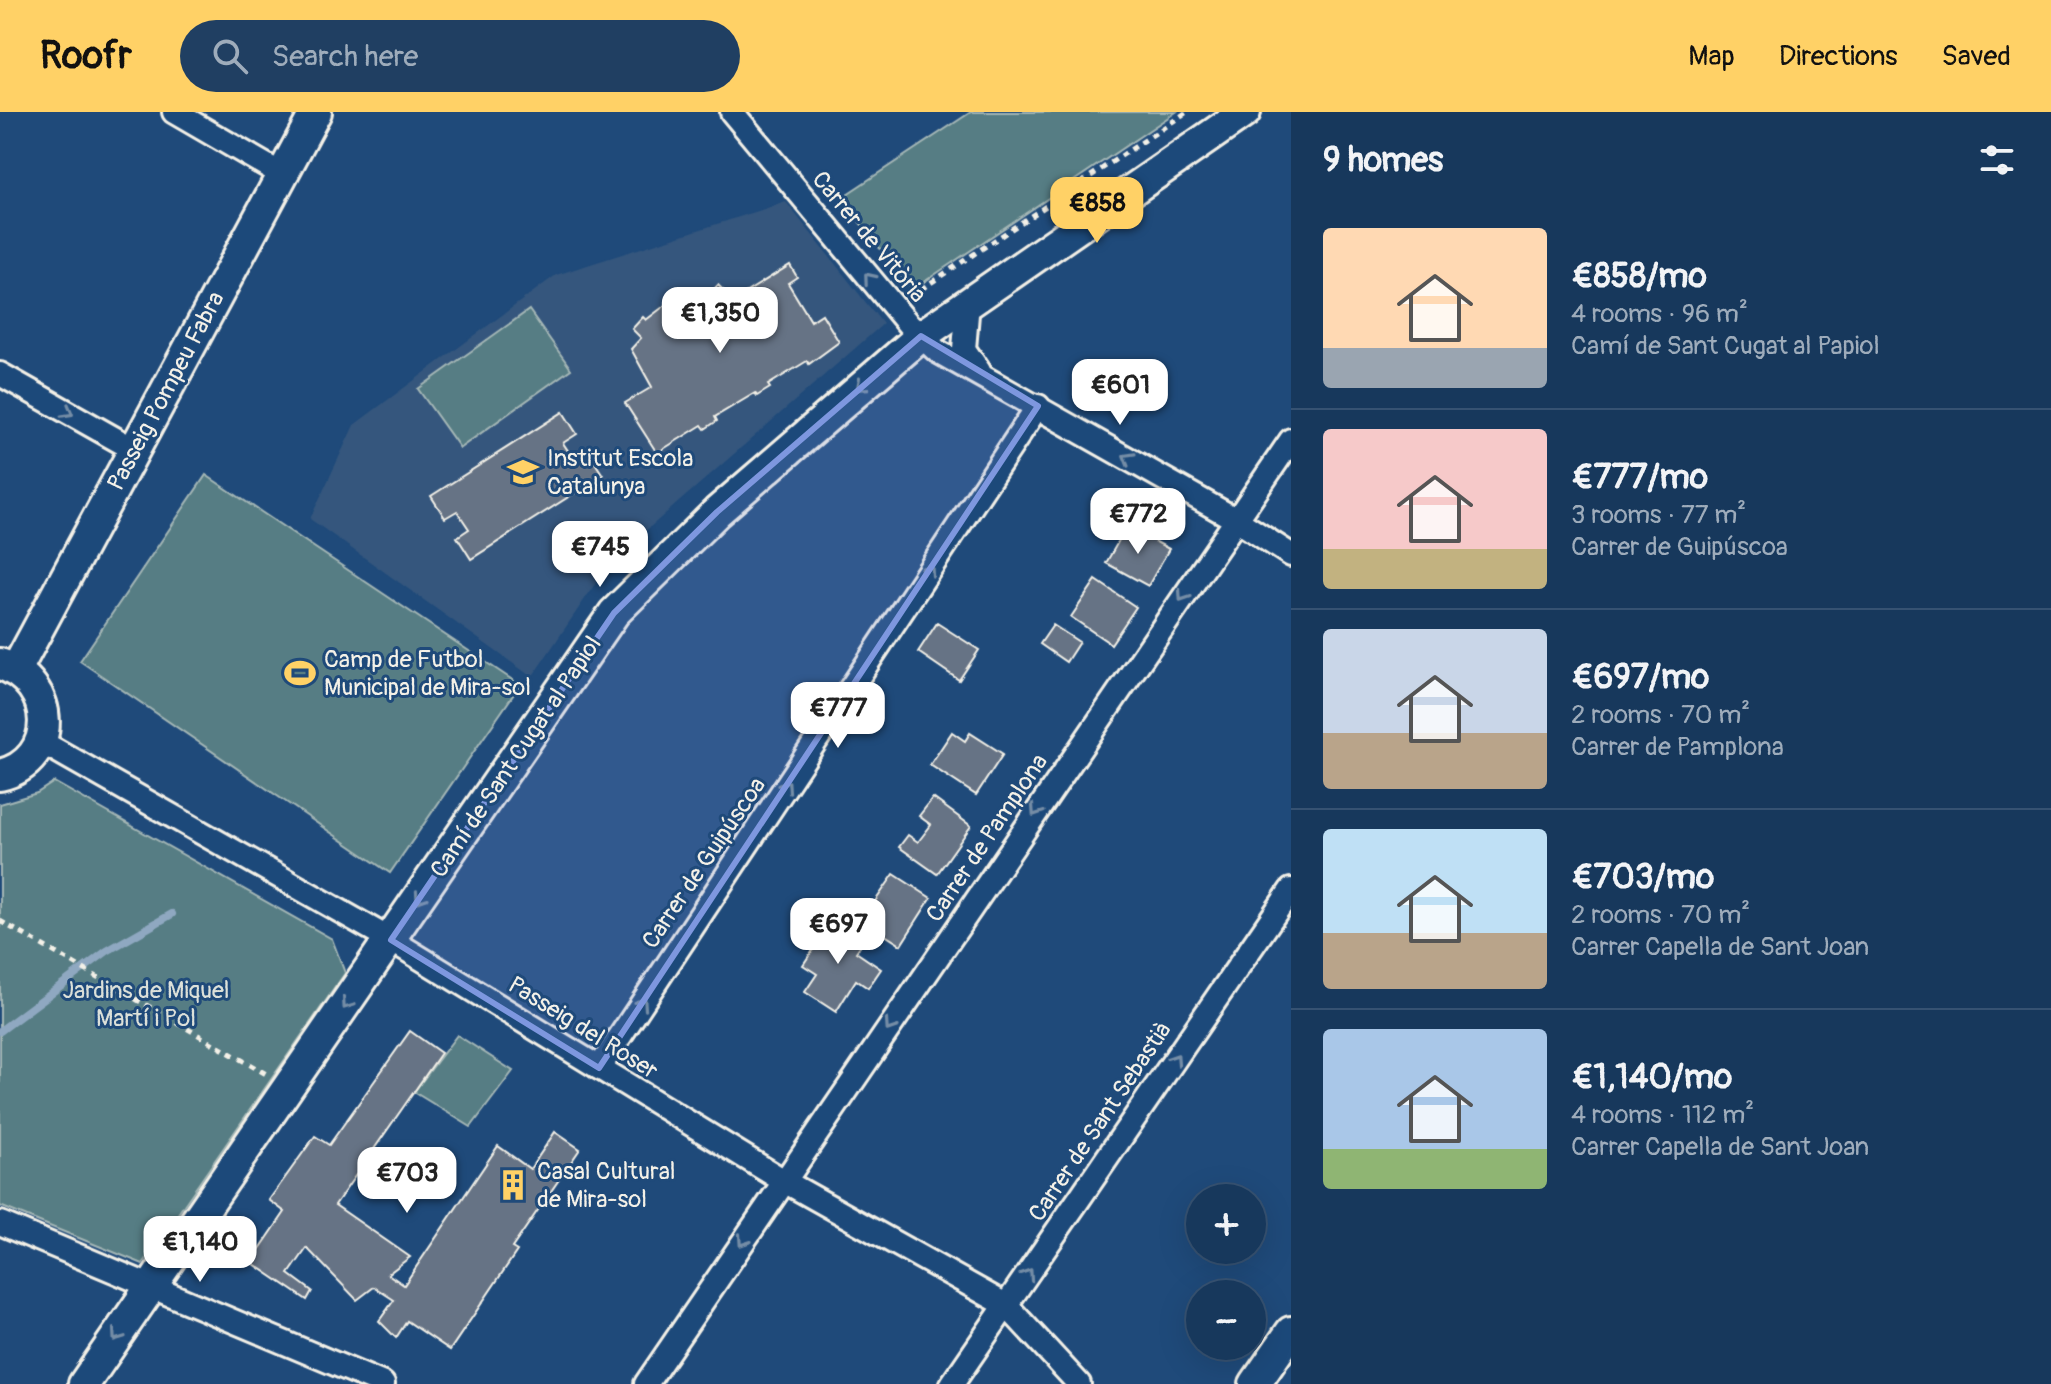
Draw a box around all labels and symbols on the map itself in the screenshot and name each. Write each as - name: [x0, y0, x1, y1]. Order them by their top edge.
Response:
- street label: Carrer de Vitòria: [806, 165, 932, 309]
- pin: €858: [1050, 177, 1144, 245]
- one-way arrow: [864, 273, 879, 287]
- street label: Passeig Pompeu Fabra: [101, 287, 231, 495]
- pin: €1,350: [655, 287, 785, 355]
- pin: €601: [1073, 359, 1167, 427]
- one-way arrow: [855, 377, 870, 391]
- one-way arrow: [59, 402, 73, 418]
- place label: Institut Escola Catalunya: [547, 444, 693, 501]
- one-way arrow: [1122, 452, 1137, 468]
- school or university icon: Institut Escola Catalunya: [506, 455, 540, 489]
- pin: €772: [1091, 488, 1185, 556]
- pin: €745: [553, 521, 647, 589]
- one-way arrow: [920, 564, 935, 578]
- one-way arrow: [1178, 588, 1193, 602]
- street label: Camí de Sant Cugat al Papiol: [424, 631, 608, 883]
- place label: Camp de Futbol Municipal de Mira-sol: [324, 645, 531, 702]
- sports icon: Camp de Futbol Municipal de Mira-sol: [283, 656, 317, 690]
- pin: €777: [791, 682, 885, 750]
- street label: Carrer de Pamplona: [920, 748, 1054, 928]
- street label: Carrer de Guipúscoa: [636, 772, 772, 954]
- one-way arrow: [776, 780, 791, 795]
- one-way arrow: [1031, 803, 1046, 817]
- one-way arrow: [415, 889, 430, 904]
- pin: €697: [791, 898, 885, 966]
- street label: Passeig del Roser: [503, 970, 664, 1086]
- park label: Jardins de Miquel Martí i Pol: [62, 976, 230, 1033]
- one-way arrow: [342, 996, 357, 1010]
- one-way arrow: [633, 997, 648, 1012]
- one-way arrow: [885, 1017, 900, 1031]
- street label: Carrer de Sant Sebastià: [1022, 1017, 1178, 1227]
- one-way arrow: [1165, 1054, 1180, 1068]
- pin: €703: [360, 1147, 454, 1215]
- place label: Casal Cultural de Mira-sol: [537, 1157, 676, 1214]
- building icon: Casal Cultural de Mira-sol: [496, 1168, 530, 1202]
- pin: €1,140: [135, 1216, 265, 1284]
- one-way arrow: [738, 1232, 753, 1246]
- one-way arrow: [1018, 1268, 1033, 1282]
- one-way arrow: [112, 1328, 127, 1342]

